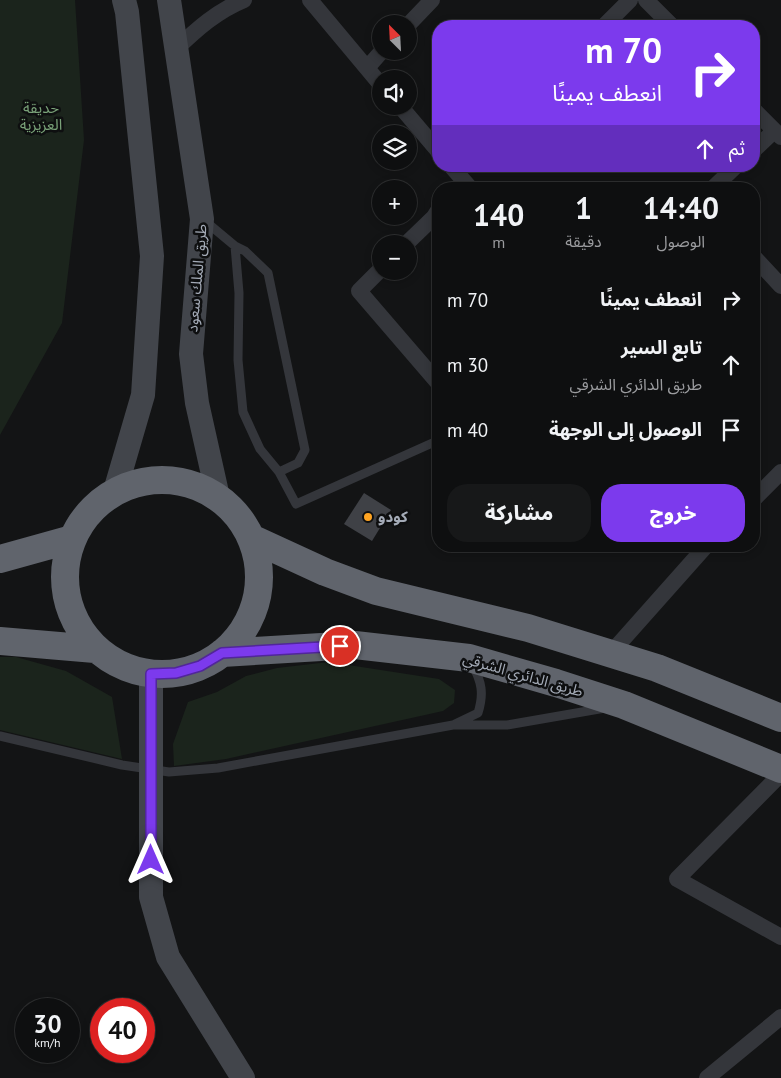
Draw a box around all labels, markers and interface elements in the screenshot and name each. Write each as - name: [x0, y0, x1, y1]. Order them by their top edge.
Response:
- north arrow: [372, 15, 418, 60]
- map controls: [372, 15, 417, 280]
- text: 70 m: [585, 27, 662, 73]
- icon: right: [680, 40, 745, 105]
- button: sound: [372, 70, 417, 115]
- text: انعطف يمينًا: [552, 79, 662, 107]
- park label: حديقة العزيزية: [20, 98, 62, 134]
- button: layers: [372, 125, 417, 170]
- icon: ahead: [691, 135, 719, 163]
- text: ثم: [729, 136, 745, 160]
- button: +: [372, 180, 417, 225]
- text: 1: [575, 188, 592, 227]
- text: 14:40: [643, 188, 719, 227]
- text: 140: [473, 195, 524, 234]
- street label: طريق الملك سعود: [182, 223, 212, 333]
- text: دقيقة: [565, 231, 602, 251]
- text: الوصول: [657, 231, 705, 251]
- text: m: [492, 232, 505, 252]
- button: −: [372, 235, 417, 280]
- icon: right: [717, 286, 745, 314]
- text: انعطف يمينًا: [600, 287, 702, 311]
- text: 70 m: [447, 288, 488, 312]
- text: تابع السير: [621, 335, 702, 359]
- icon: ahead: [717, 351, 745, 379]
- text: 30 m: [447, 353, 488, 377]
- text: طريق الدائري الشرقي: [570, 374, 702, 394]
- icon: arrive: [717, 416, 745, 444]
- text: الوصول إلى الوجهة: [549, 417, 702, 441]
- text: 40 m: [447, 418, 488, 442]
- button: مشاركة: [447, 484, 591, 542]
- button: خروج: [601, 484, 745, 542]
- place label: كودو: [378, 507, 408, 526]
- marker: كودو: [362, 511, 374, 523]
- pin: [319, 625, 361, 667]
- icon: arrive: [326, 632, 354, 660]
- street label: طريق الدائري الشرقي: [460, 648, 585, 703]
- position arrow: [124, 833, 176, 885]
- speed limit sign: 40: [90, 998, 155, 1063]
- text: 30: [33, 1008, 62, 1040]
- text: km/h: [34, 1035, 61, 1050]

